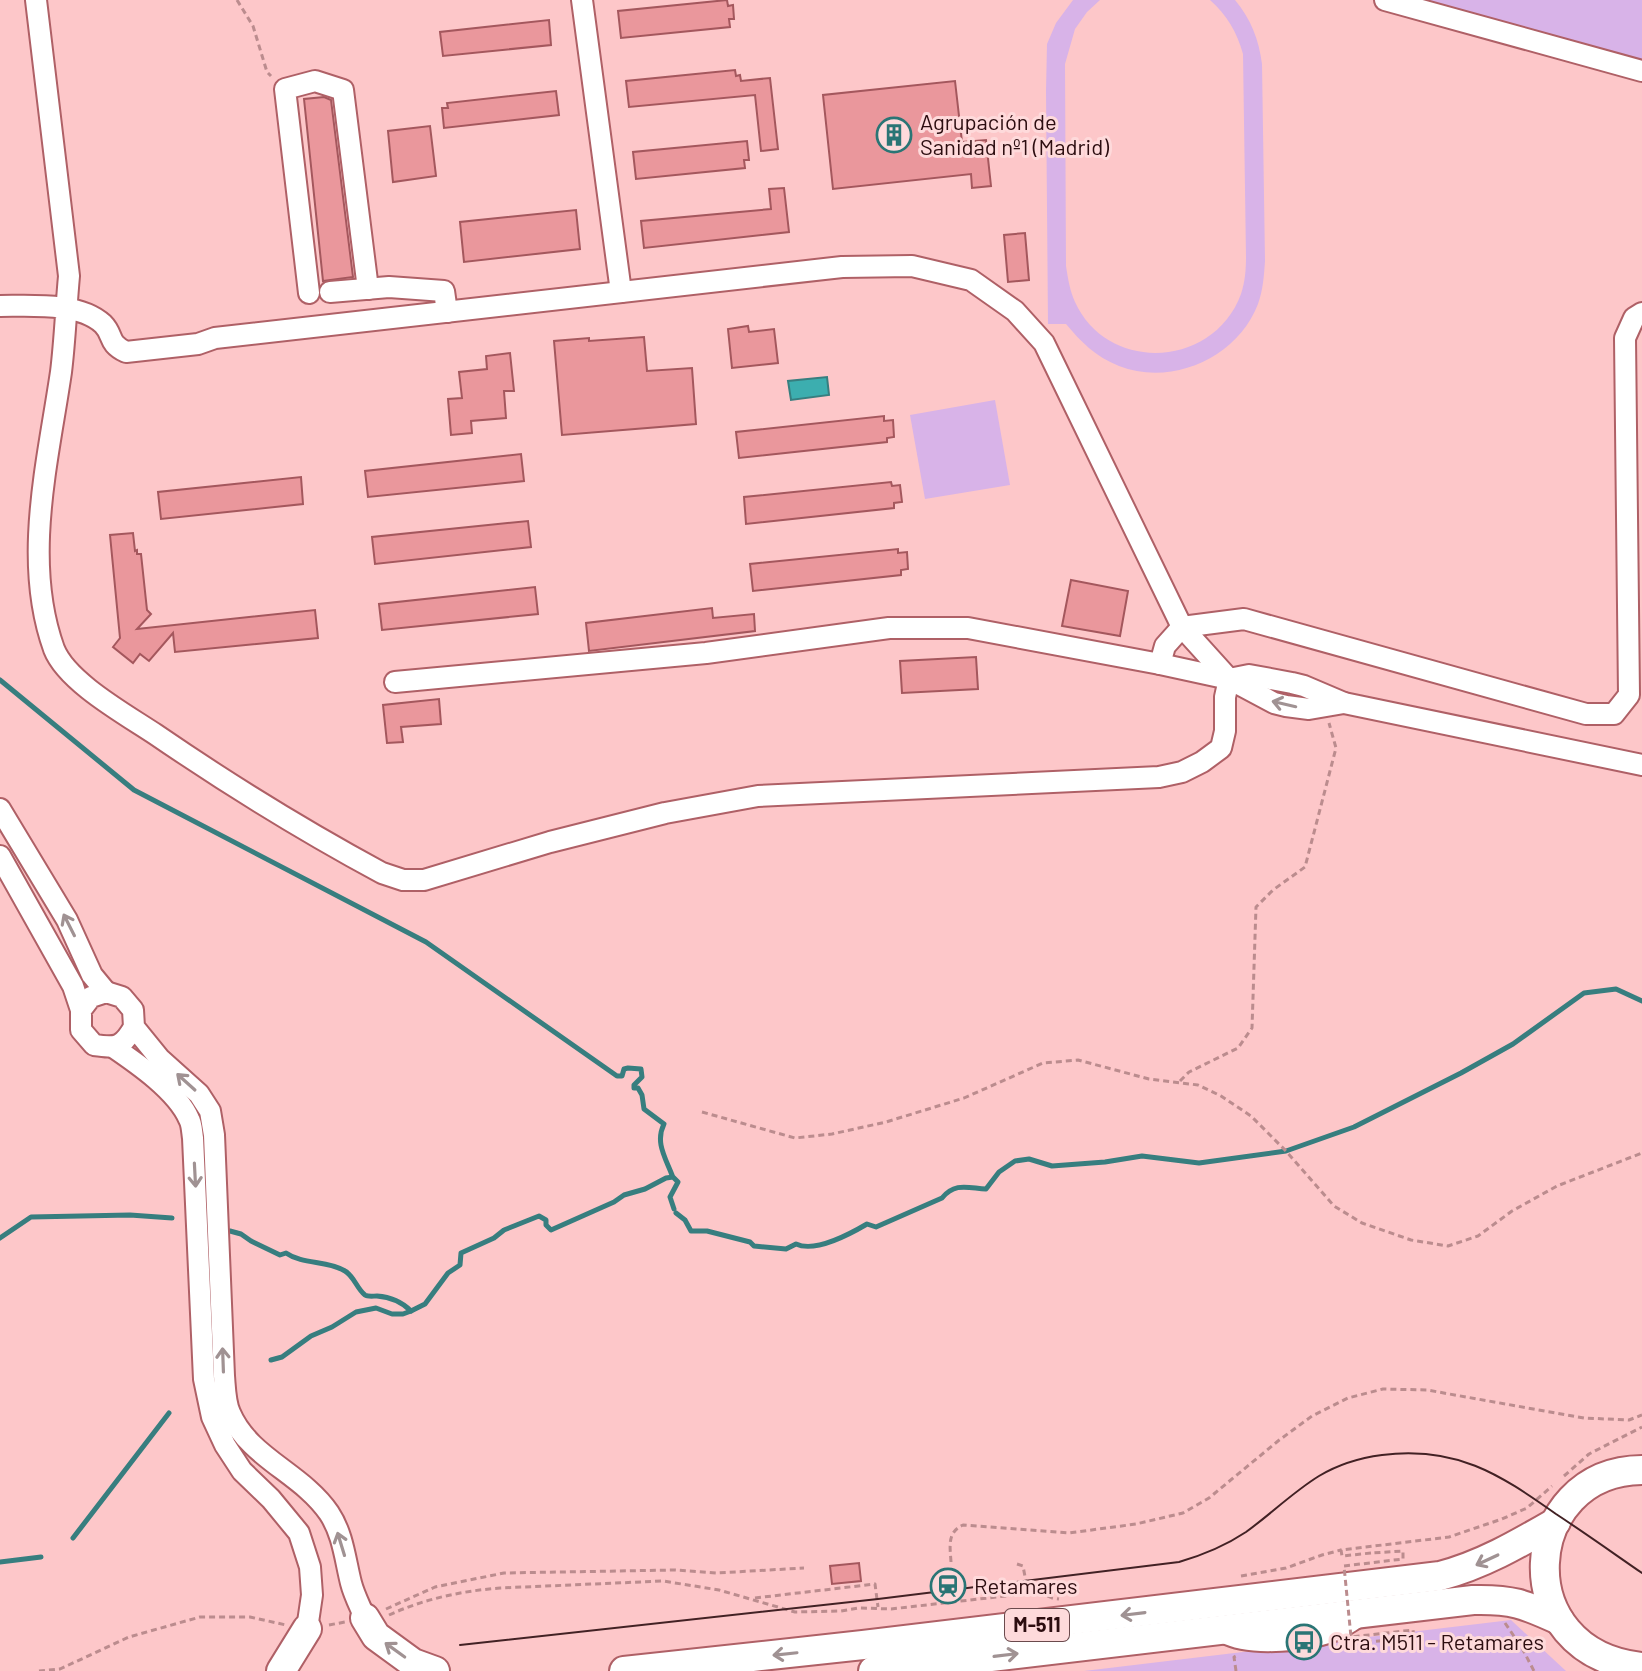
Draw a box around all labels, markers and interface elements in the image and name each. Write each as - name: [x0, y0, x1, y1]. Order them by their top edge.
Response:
- place label: Agrupación de Sanidad nº1 (Madrid): [920, 108, 1109, 159]
- building icon: Agrupación de Sanidad nº1 (Madrid): [875, 116, 913, 154]
- one-way arrow: [1271, 696, 1297, 711]
- one-way arrow: [61, 913, 76, 937]
- one-way arrow: [176, 1073, 196, 1091]
- one-way arrow: [188, 1161, 203, 1188]
- one-way arrow: [216, 1347, 231, 1374]
- one-way arrow: [333, 1531, 348, 1557]
- one-way arrow: [1476, 1553, 1500, 1568]
- station icon: Retamares: [929, 1567, 967, 1605]
- place label: Retamares: [974, 1572, 1078, 1598]
- one-way arrow: [1120, 1606, 1147, 1621]
- road number: M-511: [1005, 1609, 1069, 1641]
- bus stop icon: Ctra. M511 - Retamares: [1285, 1623, 1323, 1661]
- place label: Ctra. M511 - Retamares: [1330, 1628, 1544, 1654]
- one-way arrow: [385, 1642, 407, 1658]
- one-way arrow: [772, 1646, 799, 1661]
- one-way arrow: [993, 1647, 1018, 1662]

